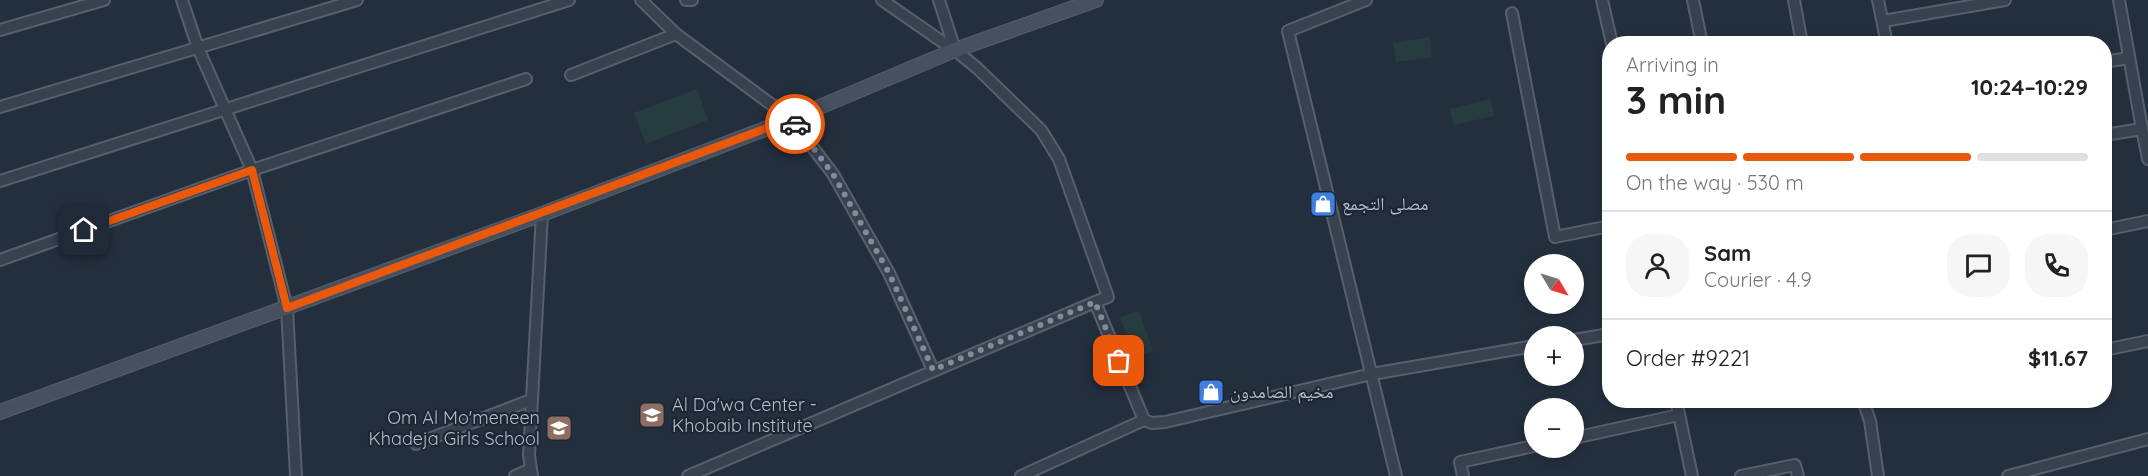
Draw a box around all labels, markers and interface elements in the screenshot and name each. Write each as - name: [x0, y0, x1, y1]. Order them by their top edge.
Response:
- text: Arriving in: [1626, 52, 1719, 77]
- text: 10:24–10:29: [1971, 73, 2088, 101]
- text: 3 min: [1626, 75, 1726, 124]
- courier: [765, 94, 825, 154]
- icon: car: [779, 108, 812, 141]
- text: On the way · 530 m: [1626, 170, 1804, 195]
- shop icon: مصلى التجمع: [1308, 189, 1338, 219]
- place label: مصلى التجمع: [1342, 192, 1429, 216]
- pin: [58, 204, 109, 255]
- icon: home: [67, 213, 100, 246]
- button: person: [1626, 234, 1689, 297]
- button: chat: [1947, 234, 2010, 297]
- button: phone: [2025, 234, 2088, 297]
- text: Sam: [1704, 239, 1751, 267]
- north arrow: [1524, 254, 1584, 314]
- map controls: [1524, 254, 1584, 458]
- text: Courier · 4.9: [1704, 267, 1812, 292]
- button: +: [1524, 326, 1584, 386]
- pin: [1093, 335, 1144, 386]
- icon: bag: [1102, 344, 1135, 377]
- text: Order #9221: [1626, 344, 1750, 372]
- text: $11.67: [2028, 344, 2088, 372]
- shop icon: مخيم الصامدون: [1196, 377, 1226, 407]
- place label: مخيم الصامدون: [1230, 380, 1333, 404]
- place label: Al Da'wa Center - Khobaib Institute: [672, 393, 817, 437]
- button: −: [1524, 398, 1584, 458]
- school or university icon: Al Da'wa Center - Khobaib Institute: [637, 400, 667, 430]
- place label: Om Al Mo'meneen Khadeja Girls School: [369, 406, 540, 450]
- school or university icon: Om Al Mo'meneen Khadeja Girls School: [544, 413, 574, 443]

